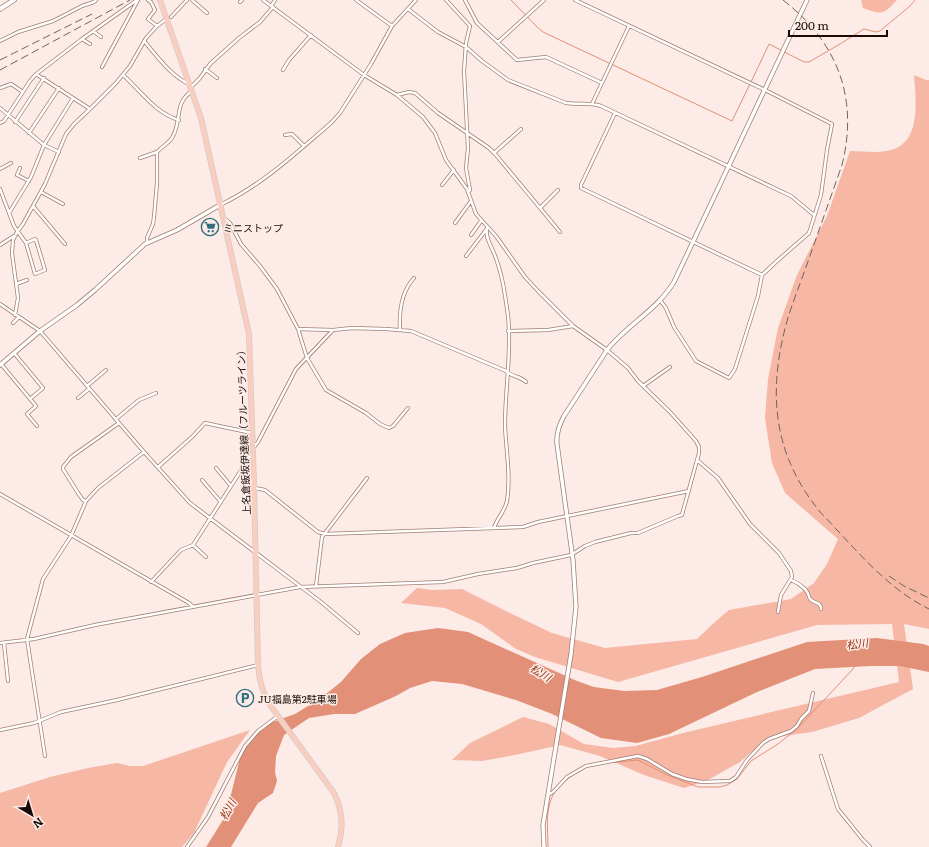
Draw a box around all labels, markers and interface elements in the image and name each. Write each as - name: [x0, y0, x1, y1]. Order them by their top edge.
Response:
- scale bar: [789, 12, 887, 38]
- text: 200 m: [795, 16, 829, 34]
- supermarket icon: ミニストップ: [200, 217, 220, 237]
- place label: ミニストップ: [223, 220, 283, 235]
- street label: 上名倉飯坂伊達線（フルーツライン）: [233, 345, 253, 515]
- water label: 松川: [845, 634, 870, 652]
- water label: 松川: [527, 659, 555, 685]
- parking icon: JU福島第2駐車場: [235, 688, 255, 708]
- place label: JU福島第2駐車場: [258, 691, 337, 706]
- north arrow: [12, 795, 52, 835]
- water label: 松川: [215, 795, 240, 822]
- text: N: [30, 815, 47, 833]

